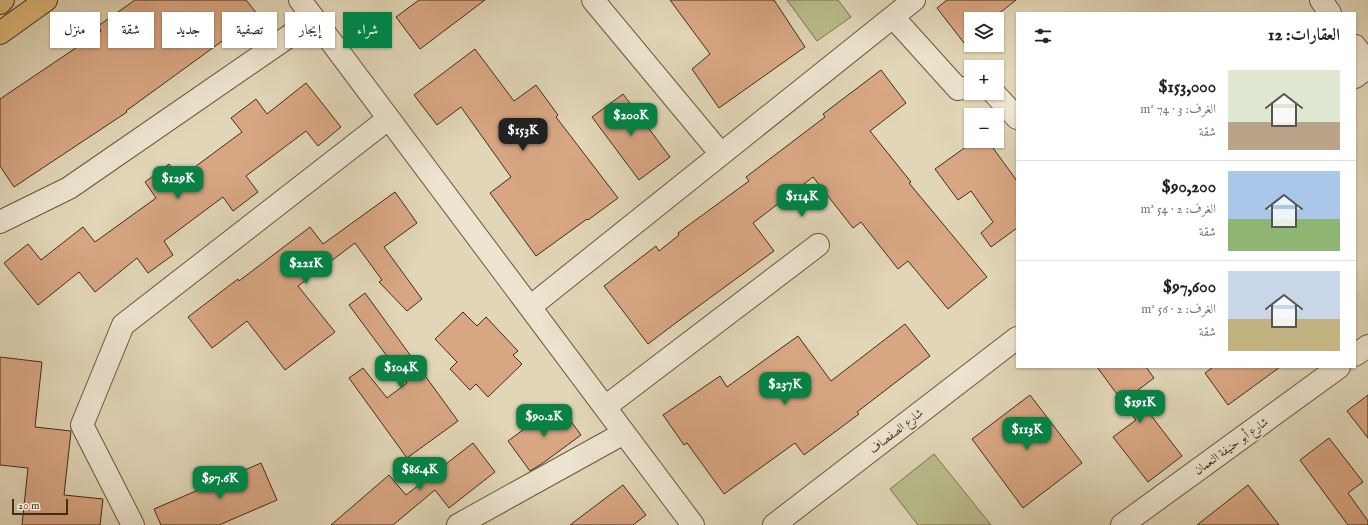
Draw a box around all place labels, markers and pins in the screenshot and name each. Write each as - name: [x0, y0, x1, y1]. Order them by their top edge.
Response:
- pin: $200K: [603, 103, 659, 137]
- pin: $153K: [495, 118, 551, 152]
- pin: $129K: [150, 166, 206, 200]
- pin: $114K: [774, 184, 830, 218]
- pin: $221K: [278, 251, 334, 285]
- pin: $104K: [373, 355, 429, 389]
- pin: $237K: [757, 372, 813, 406]
- pin: $191K: [1112, 390, 1168, 424]
- pin: $90.2K: [511, 404, 577, 438]
- pin: $113K: [999, 417, 1055, 451]
- pin: $86.4K: [387, 457, 453, 491]
- pin: $97.6K: [187, 466, 253, 500]

